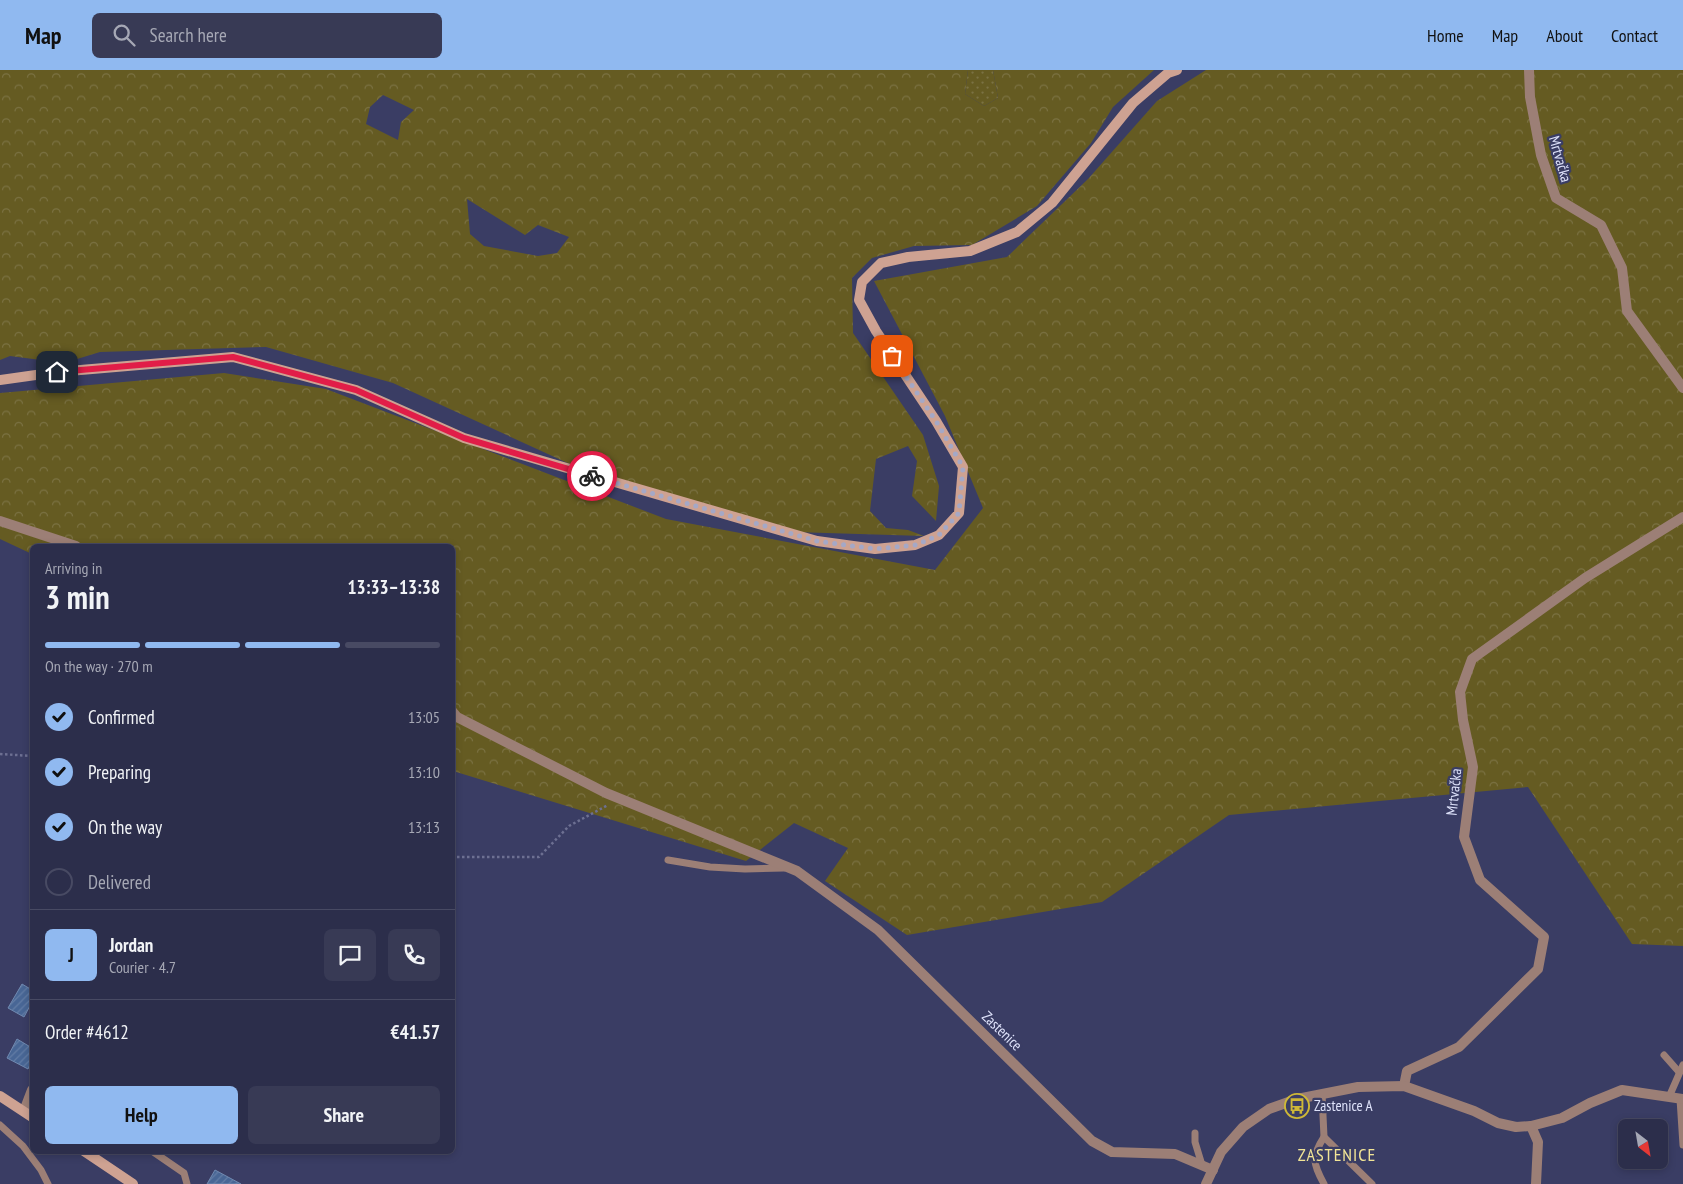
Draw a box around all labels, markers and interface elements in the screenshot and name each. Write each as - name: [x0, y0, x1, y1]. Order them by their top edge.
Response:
- search box: [92, 13, 442, 58]
- text: Map: [25, 20, 62, 51]
- icon: search: [110, 21, 138, 49]
- text: Search here: [150, 23, 227, 47]
- text: Home: [1427, 24, 1464, 47]
- text: Map: [1492, 24, 1518, 47]
- text: About: [1546, 24, 1583, 47]
- text: Contact: [1611, 24, 1658, 47]
- street label: Mrtvačka: [1545, 134, 1576, 184]
- pin: [871, 335, 913, 377]
- icon: bag: [878, 342, 906, 370]
- pin: [36, 351, 78, 393]
- icon: home: [43, 358, 71, 386]
- courier: [567, 451, 617, 501]
- icon: bike: [578, 462, 606, 490]
- text: Arriving in: [45, 558, 102, 578]
- text: 13:33–13:38: [347, 575, 440, 599]
- text: 3 min: [45, 576, 110, 618]
- text: On the way · 270 m: [45, 656, 153, 676]
- icon: check: [45, 703, 73, 731]
- text: Confirmed: [88, 705, 155, 729]
- text: 13:05: [408, 707, 440, 727]
- icon: check: [45, 758, 73, 786]
- text: Preparing: [88, 760, 151, 784]
- text: 13:10: [408, 762, 440, 782]
- street label: Mrtvačka: [1442, 768, 1465, 816]
- icon: check: [45, 813, 73, 841]
- text: On the way: [88, 815, 162, 839]
- text: 13:13: [408, 817, 440, 837]
- text: Delivered: [88, 870, 151, 894]
- button: chat: [324, 929, 376, 981]
- button: phone: [388, 929, 440, 981]
- text: Jordan: [109, 933, 153, 957]
- text: J: [68, 943, 74, 967]
- text: Courier · 4.7: [109, 957, 176, 977]
- street label: Zastenice: [978, 1007, 1026, 1054]
- text: Order #4612: [45, 1020, 129, 1044]
- text: €41.57: [391, 1020, 440, 1044]
- button: Help: [45, 1086, 238, 1144]
- button: Share: [248, 1086, 440, 1144]
- bus stop icon: Zastenice A: [1284, 1093, 1310, 1119]
- place label: Zastenice A: [1314, 1096, 1374, 1115]
- north arrow: [1618, 1119, 1668, 1169]
- map controls: [1618, 1119, 1668, 1169]
- district label: ZASTENICE: [1298, 1143, 1376, 1166]

